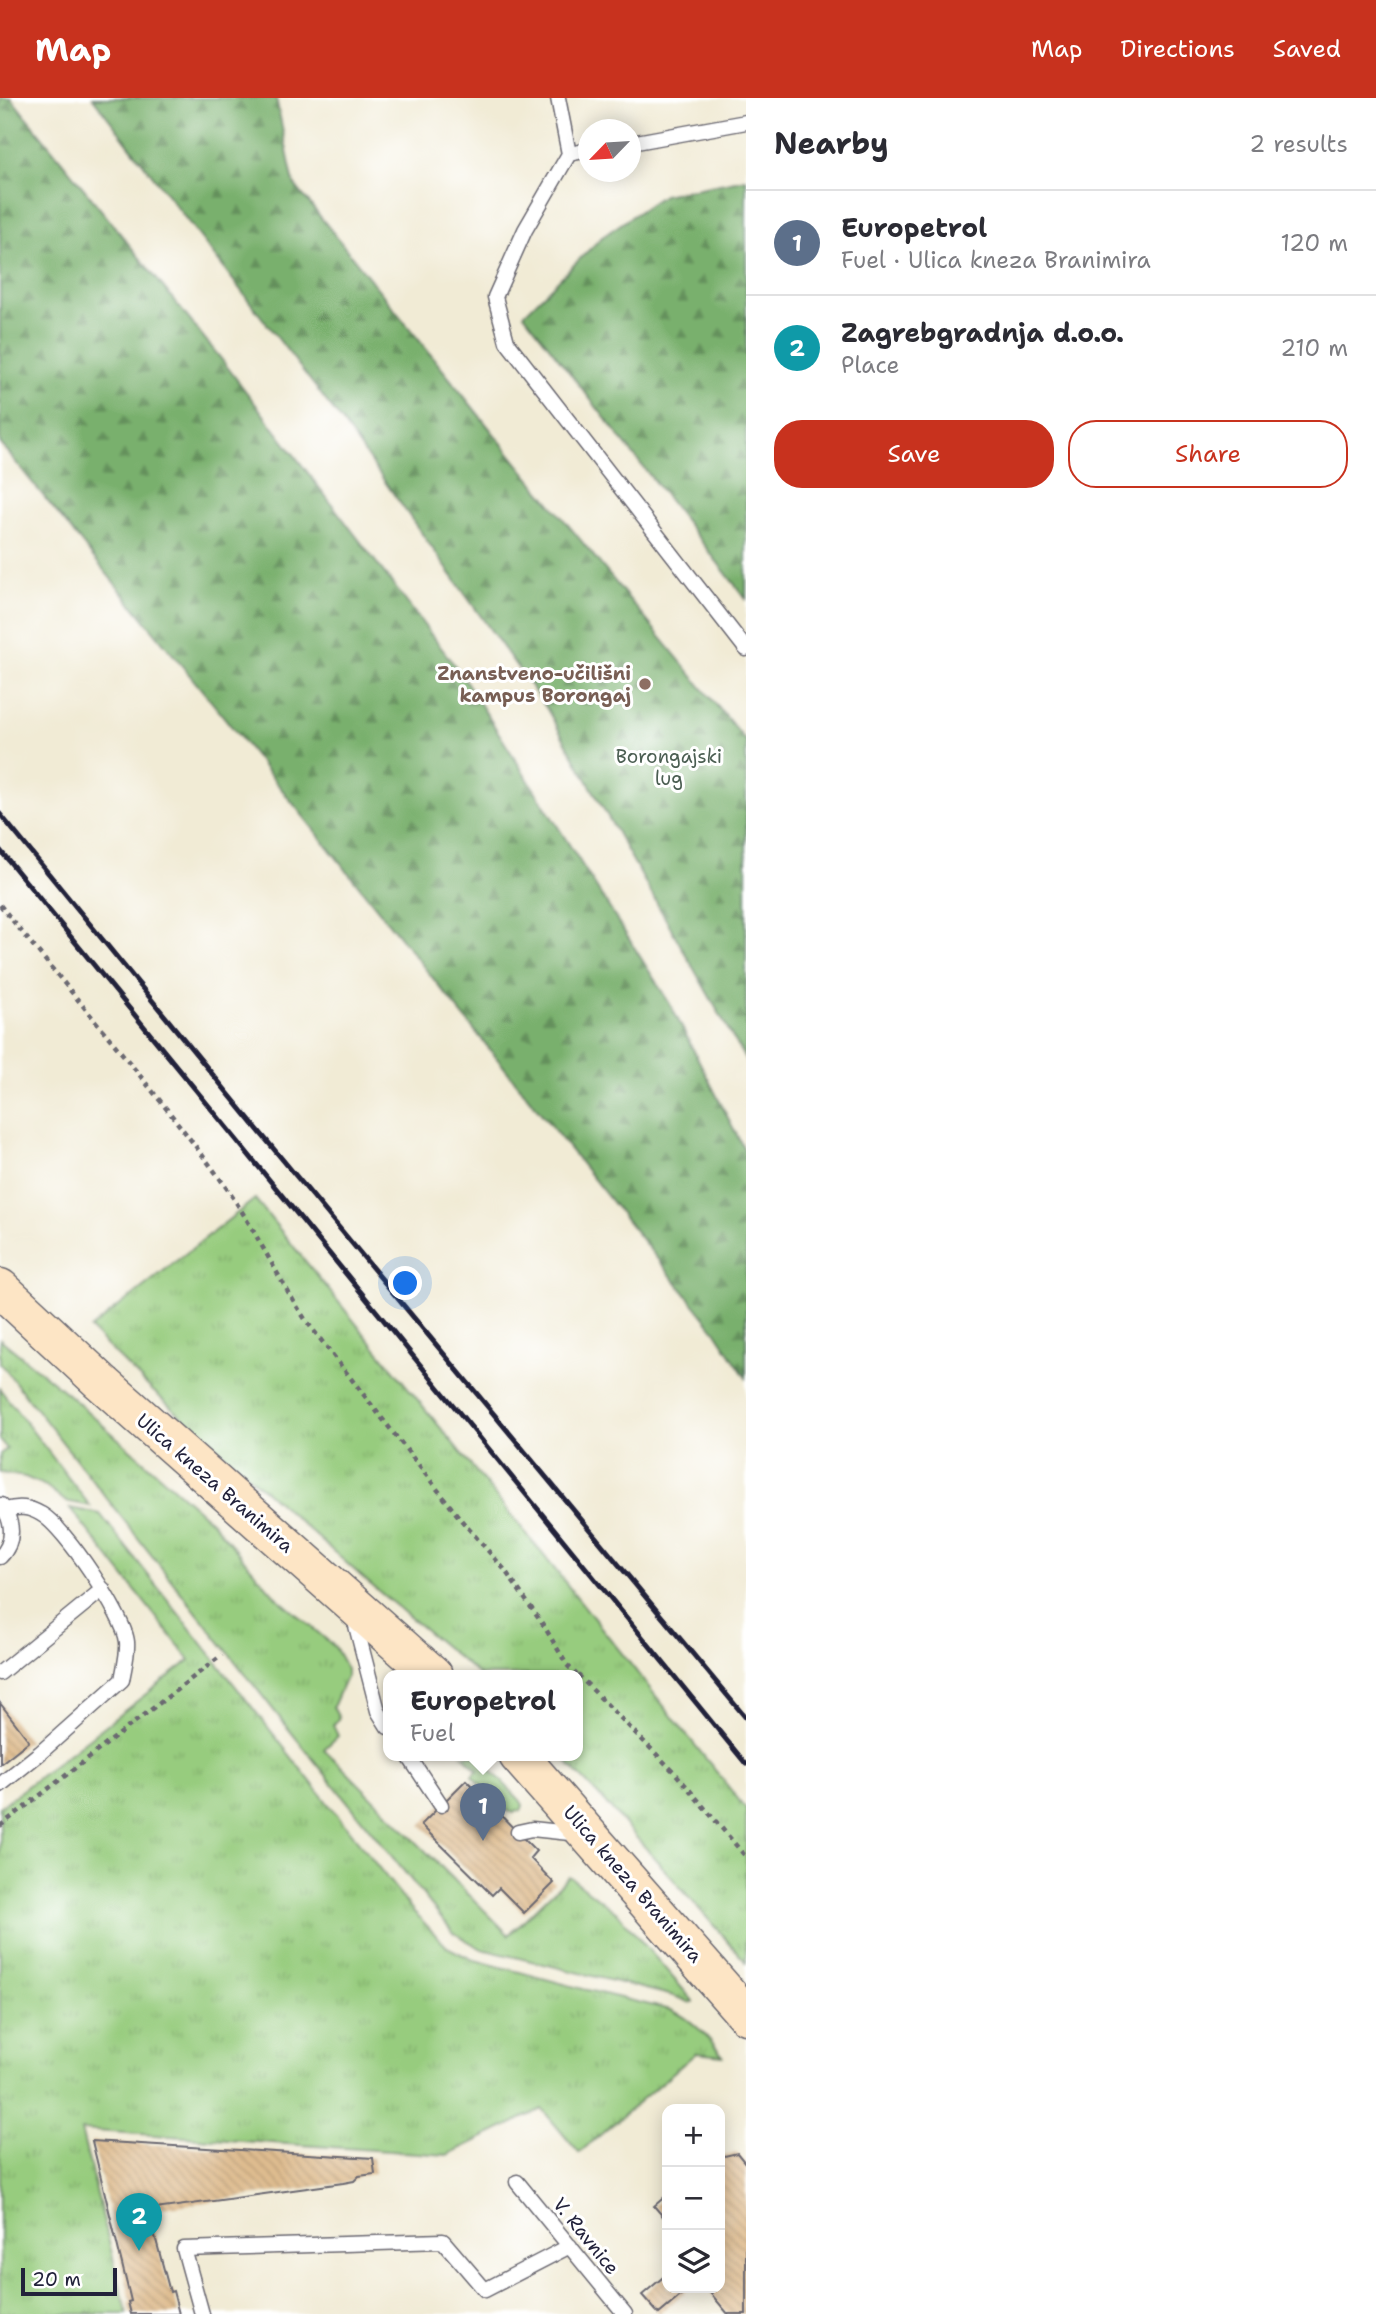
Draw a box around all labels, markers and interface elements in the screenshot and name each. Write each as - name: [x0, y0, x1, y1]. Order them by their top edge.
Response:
- text: Map: [35, 27, 111, 72]
- text: Map: [1031, 33, 1082, 65]
- text: Directions: [1120, 33, 1235, 65]
- text: Saved: [1273, 33, 1341, 65]
- north arrow: [578, 119, 641, 182]
- text: Nearby: [774, 123, 889, 164]
- text: 2 results: [1249, 129, 1348, 159]
- text: Europetrol: [841, 210, 987, 245]
- text: 1: [792, 228, 802, 258]
- text: 120 m: [1280, 228, 1348, 258]
- text: Fuel · Ulica kneza Branimira: [841, 245, 1151, 275]
- text: Zagrebgradnja d.o.o.: [841, 315, 1124, 350]
- text: 2: [789, 333, 805, 363]
- text: 210 m: [1280, 333, 1348, 363]
- text: Place: [841, 350, 900, 380]
- button: Save: [774, 420, 1054, 488]
- button: Share: [1068, 420, 1348, 488]
- place label: Znanstveno-učilišni kampus Borongaj: [437, 661, 631, 708]
- marker: Znanstveno-učilišni kampus Borongaj: [637, 676, 653, 692]
- park label: Borongajski lug: [616, 744, 722, 791]
- your location: [388, 1266, 422, 1300]
- street label: Ulica kneza Branimira: [131, 1408, 299, 1558]
- popup: [383, 1670, 583, 1761]
- text: Europetrol: [410, 1683, 556, 1718]
- text: Fuel: [410, 1718, 455, 1748]
- pin: 1: [460, 1783, 506, 1841]
- street label: Ulica kneza Branimira: [558, 1800, 708, 1968]
- map controls: [662, 2104, 725, 2293]
- button: +: [662, 2104, 725, 2167]
- button: −: [662, 2167, 725, 2230]
- street label: V. Ravnice: [547, 2192, 625, 2280]
- pin: 2: [116, 2193, 162, 2251]
- button: layers: [662, 2230, 725, 2293]
- scale bar: [21, 2265, 117, 2297]
- text: 20 m: [32, 2267, 81, 2292]

